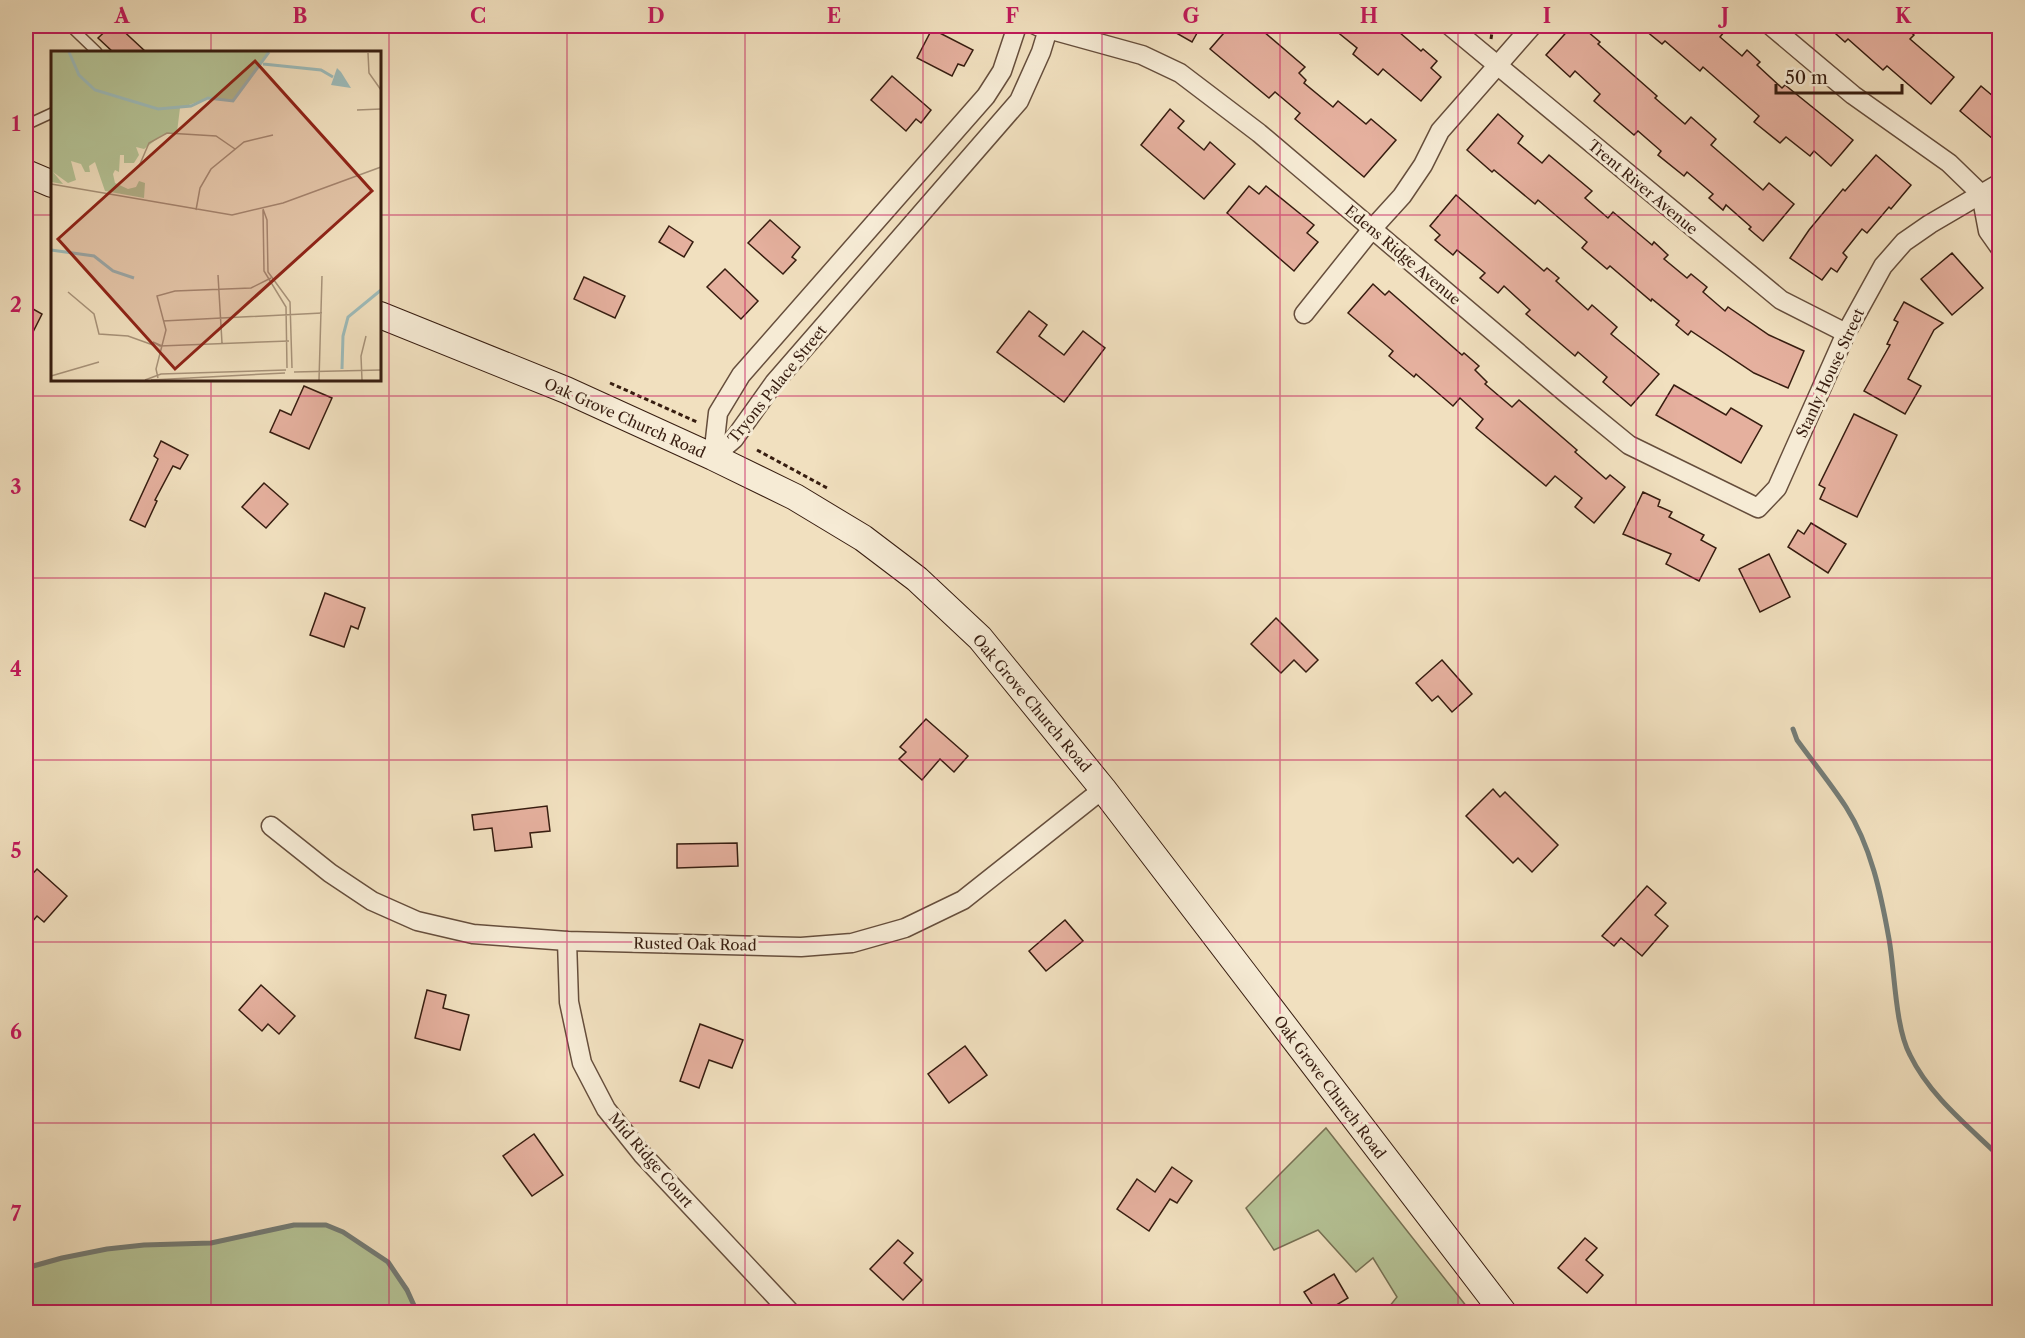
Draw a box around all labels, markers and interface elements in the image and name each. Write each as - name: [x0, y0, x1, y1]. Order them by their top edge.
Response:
- text: A: [113, 4, 130, 28]
- text: B: [293, 4, 308, 28]
- text: C: [470, 4, 486, 28]
- text: D: [647, 4, 665, 28]
- text: E: [827, 4, 841, 28]
- text: F: [1005, 4, 1019, 28]
- text: G: [1183, 4, 1200, 28]
- text: H: [1360, 4, 1378, 28]
- text: I: [1543, 4, 1551, 28]
- text: J: [1717, 4, 1729, 28]
- text: K: [1895, 4, 1912, 28]
- inset map: [51, 51, 381, 381]
- scale bar: [1776, 57, 1902, 95]
- text: 50 m: [1785, 67, 1828, 89]
- text: 1: [12, 112, 21, 136]
- street label: Trent River Avenue: [1584, 135, 1702, 239]
- street label: Edens Ridge Avenue: [1341, 201, 1465, 309]
- text: 2: [10, 293, 22, 317]
- street label: Stanly House Street: [1792, 305, 1869, 441]
- street label: Tryons Palace Street: [724, 321, 831, 447]
- street label: Oak Grove Church Road: [541, 374, 709, 462]
- text: 3: [10, 475, 22, 499]
- street label: Oak Grove Church Road: [969, 630, 1095, 776]
- text: 4: [10, 657, 22, 681]
- text: 5: [10, 839, 22, 863]
- street label: Rusted Oak Road: [633, 933, 757, 955]
- street label: Oak Grove Church Road: [1270, 1012, 1390, 1162]
- text: 6: [10, 1020, 22, 1044]
- street label: Mid Ridge Court: [605, 1109, 698, 1212]
- text: 7: [11, 1202, 22, 1226]

